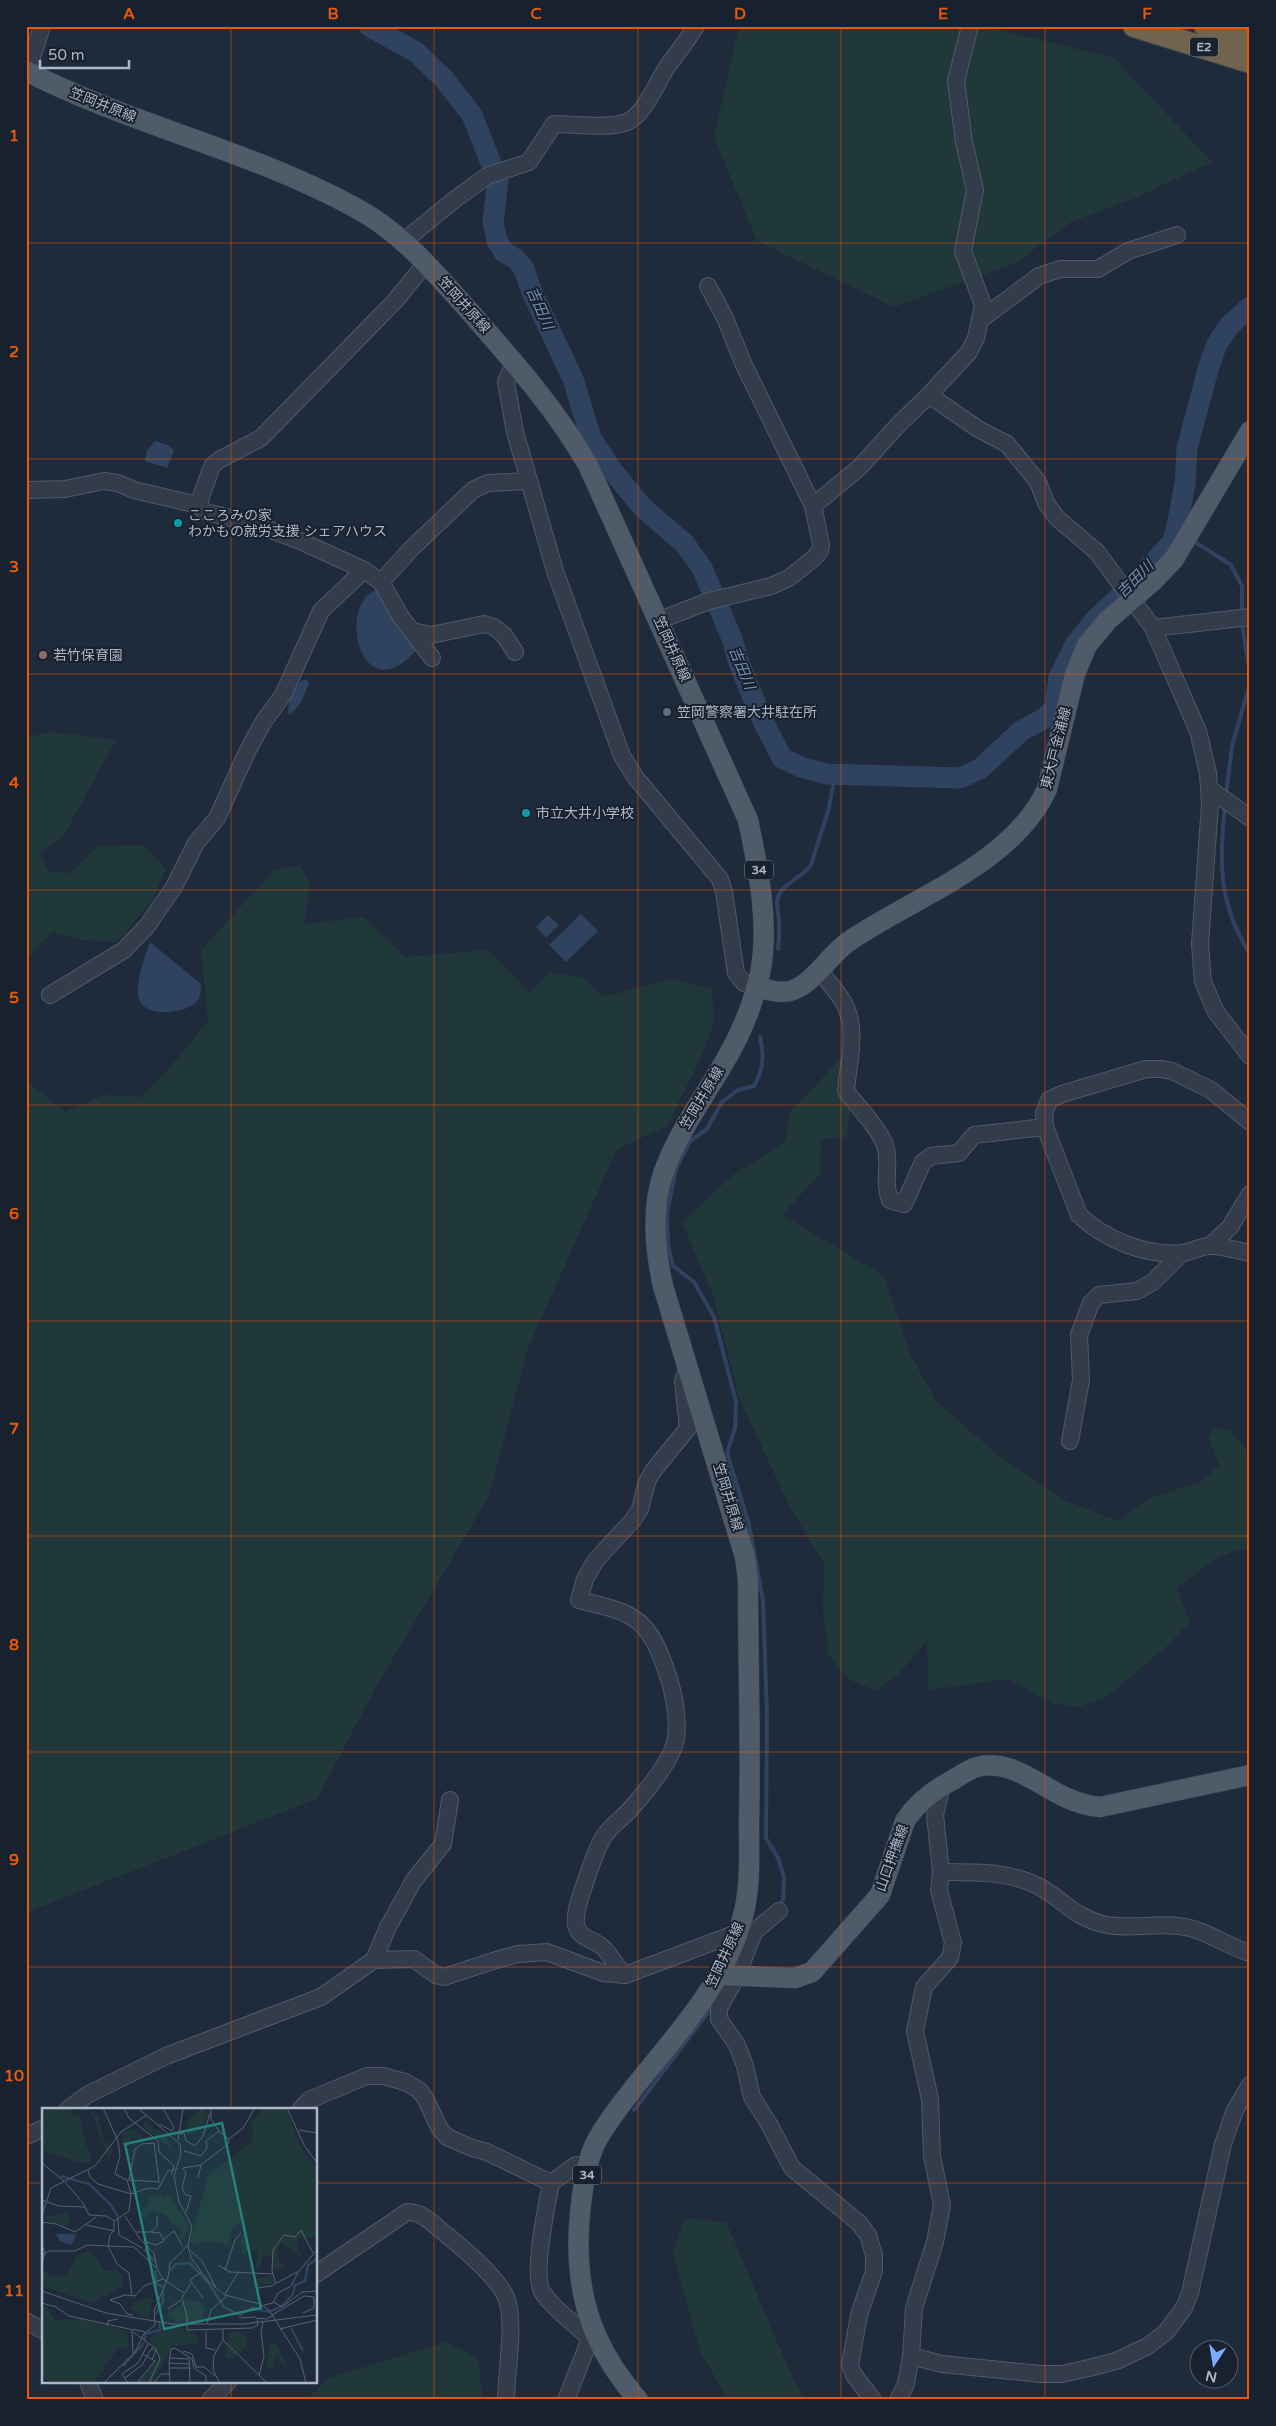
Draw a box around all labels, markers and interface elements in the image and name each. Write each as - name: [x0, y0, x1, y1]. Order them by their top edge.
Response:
- text: A: [123, 4, 135, 24]
- text: B: [327, 4, 339, 24]
- text: C: [530, 4, 542, 24]
- text: D: [734, 4, 746, 24]
- text: E: [938, 4, 948, 24]
- text: F: [1142, 4, 1152, 24]
- scale bar: [40, 38, 129, 70]
- road number: E2: [1190, 38, 1218, 56]
- text: 50 m: [48, 46, 85, 64]
- street label: 笠岡井原線: [67, 84, 139, 126]
- text: 1: [9, 126, 19, 146]
- street label: 笠岡井原線: [434, 273, 494, 337]
- water label: 吉田川: [523, 284, 558, 334]
- text: 2: [9, 342, 19, 362]
- place label: こころみの家 わかもの就労支援 シェアハウス: [188, 507, 387, 540]
- marker: こころみの家 わかもの就労支援 シェアハウス: [172, 517, 184, 529]
- water label: 吉田川: [1113, 555, 1159, 601]
- text: 3: [9, 557, 19, 577]
- street label: 笠岡井原線: [650, 614, 694, 684]
- water label: 吉田川: [725, 644, 760, 694]
- place label: 若竹保育園: [53, 647, 123, 664]
- marker: 若竹保育園: [37, 649, 49, 661]
- place label: 笠岡警察署大井駐在所: [677, 704, 817, 721]
- street label: 東大戸金浦線: [1038, 705, 1074, 791]
- marker: 笠岡警察署大井駐在所: [661, 706, 673, 718]
- text: 4: [9, 773, 19, 793]
- place label: 市立大井小学校: [536, 805, 634, 822]
- marker: 市立大井小学校: [520, 807, 532, 819]
- road number: 34: [745, 860, 773, 880]
- text: 5: [9, 988, 19, 1008]
- street label: 笠岡井原線: [677, 1064, 727, 1132]
- text: 6: [9, 1204, 19, 1224]
- text: 7: [9, 1419, 19, 1439]
- street label: 笠岡井原線: [710, 1461, 746, 1533]
- text: 8: [9, 1635, 19, 1655]
- street label: 山口押撫線: [872, 1822, 912, 1894]
- text: 9: [9, 1850, 19, 1870]
- street label: 笠岡井原線: [703, 1920, 747, 1990]
- text: 10: [4, 2066, 24, 2086]
- inset map: [42, 2108, 318, 2384]
- road number: 34: [573, 2166, 601, 2184]
- text: 11: [4, 2281, 24, 2301]
- north arrow: [1188, 2338, 1238, 2388]
- text: N: [1204, 2367, 1219, 2386]

